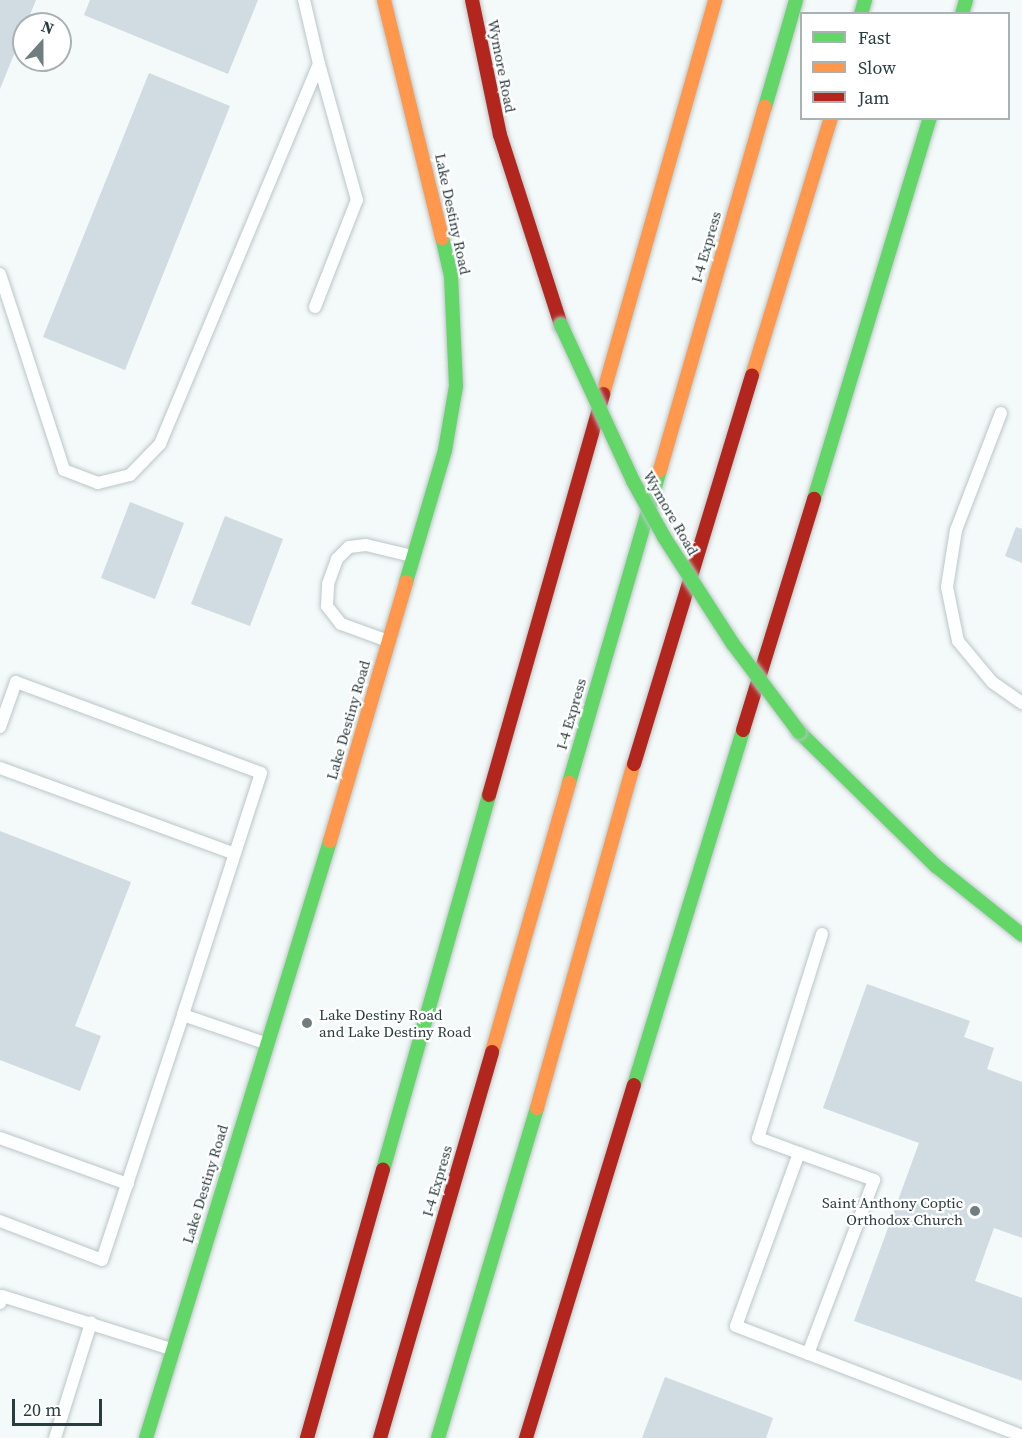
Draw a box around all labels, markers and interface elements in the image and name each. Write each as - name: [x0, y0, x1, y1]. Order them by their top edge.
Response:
- north arrow: [12, 12, 72, 72]
- legend: [800, 12, 1010, 120]
- text: N: [38, 15, 57, 39]
- street label: Wymore Road: [484, 18, 520, 114]
- text: Fast: [858, 25, 891, 50]
- text: Slow: [858, 55, 896, 80]
- text: Jam: [858, 85, 890, 110]
- street label: Lake Destiny Road: [431, 152, 475, 276]
- street label: I-4 Express: [687, 209, 725, 285]
- street label: Wymore Road: [640, 468, 702, 558]
- street label: Lake Destiny Road: [322, 658, 374, 782]
- street label: I-4 Express: [552, 676, 590, 752]
- place label: Lake Destiny Road and Lake Destiny Road: [319, 1005, 471, 1040]
- marker: Lake Destiny Road and Lake Destiny Road: [300, 1016, 314, 1030]
- street label: Lake Destiny Road: [178, 1122, 232, 1246]
- street label: I-4 Express: [418, 1143, 456, 1219]
- place label: Saint Anthony Coptic Orthodox Church: [822, 1193, 963, 1228]
- marker: Saint Anthony Coptic Orthodox Church: [968, 1204, 982, 1218]
- scale bar: [15, 1387, 105, 1425]
- text: 20 m: [23, 1397, 61, 1422]

